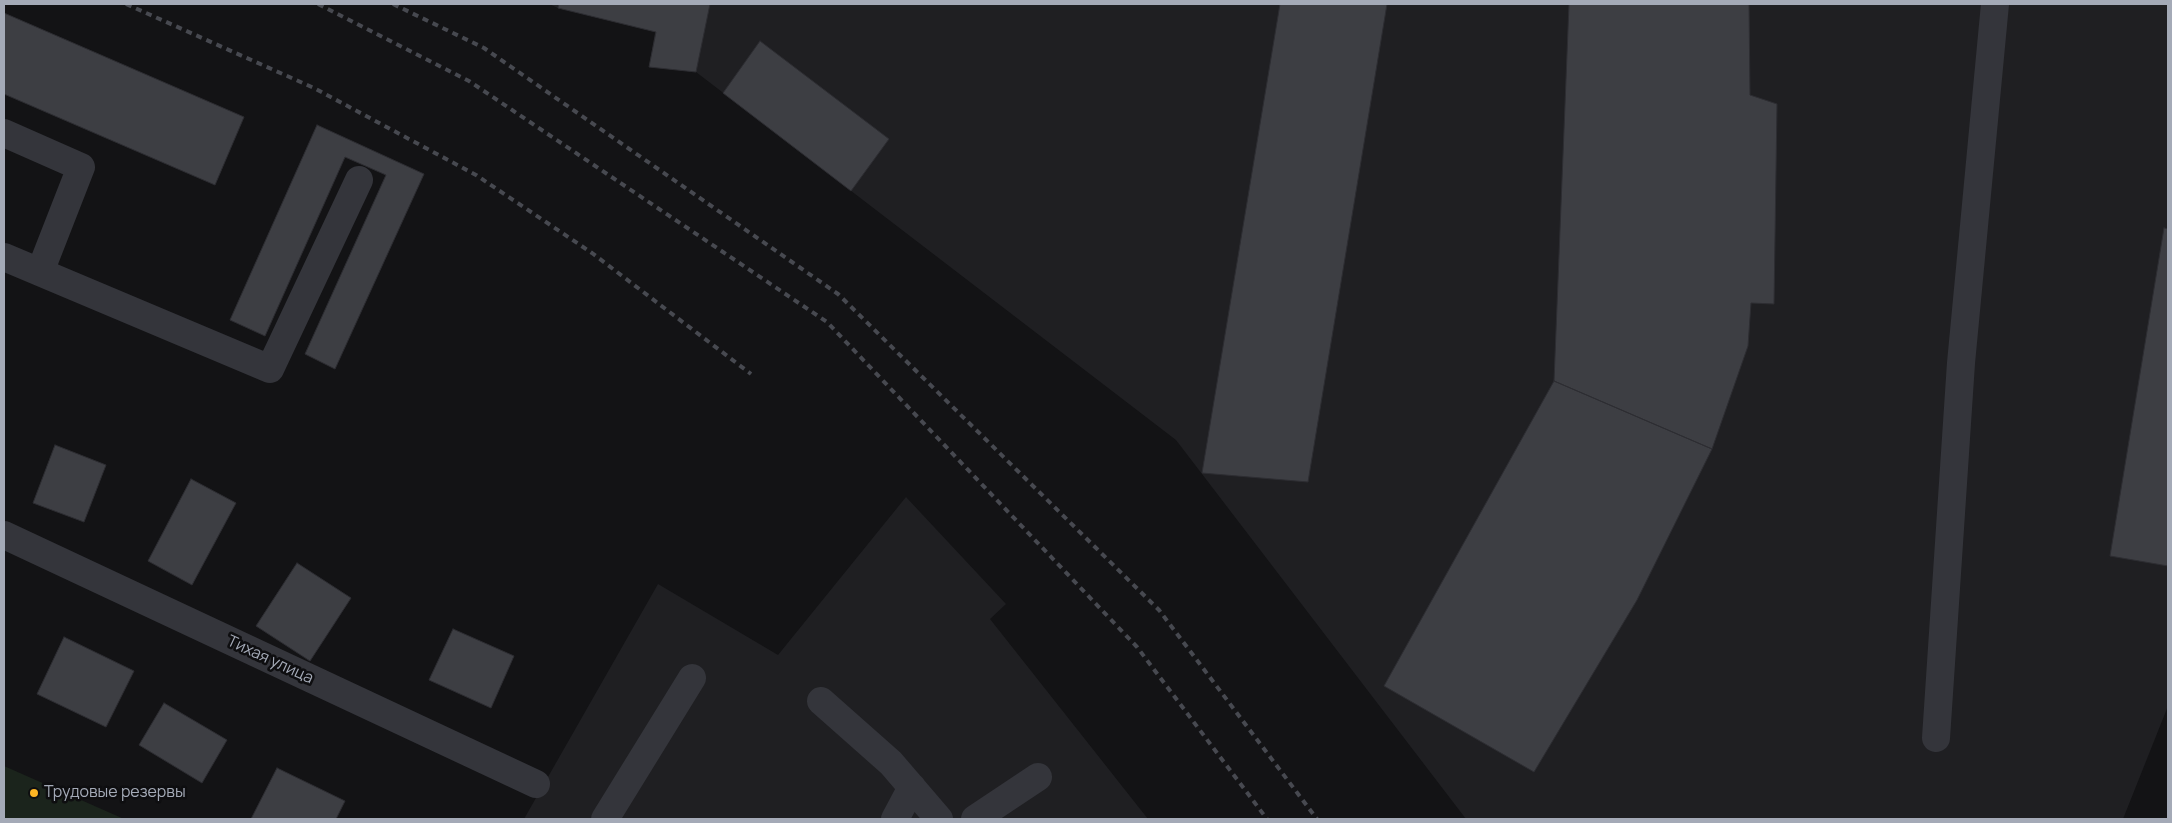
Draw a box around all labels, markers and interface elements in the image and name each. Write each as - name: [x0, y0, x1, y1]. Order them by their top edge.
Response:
- street label: Тихая улица: [224, 632, 316, 688]
- place label: Трудовые резервы: [44, 783, 186, 803]
- marker: Трудовые резервы: [28, 787, 40, 799]

